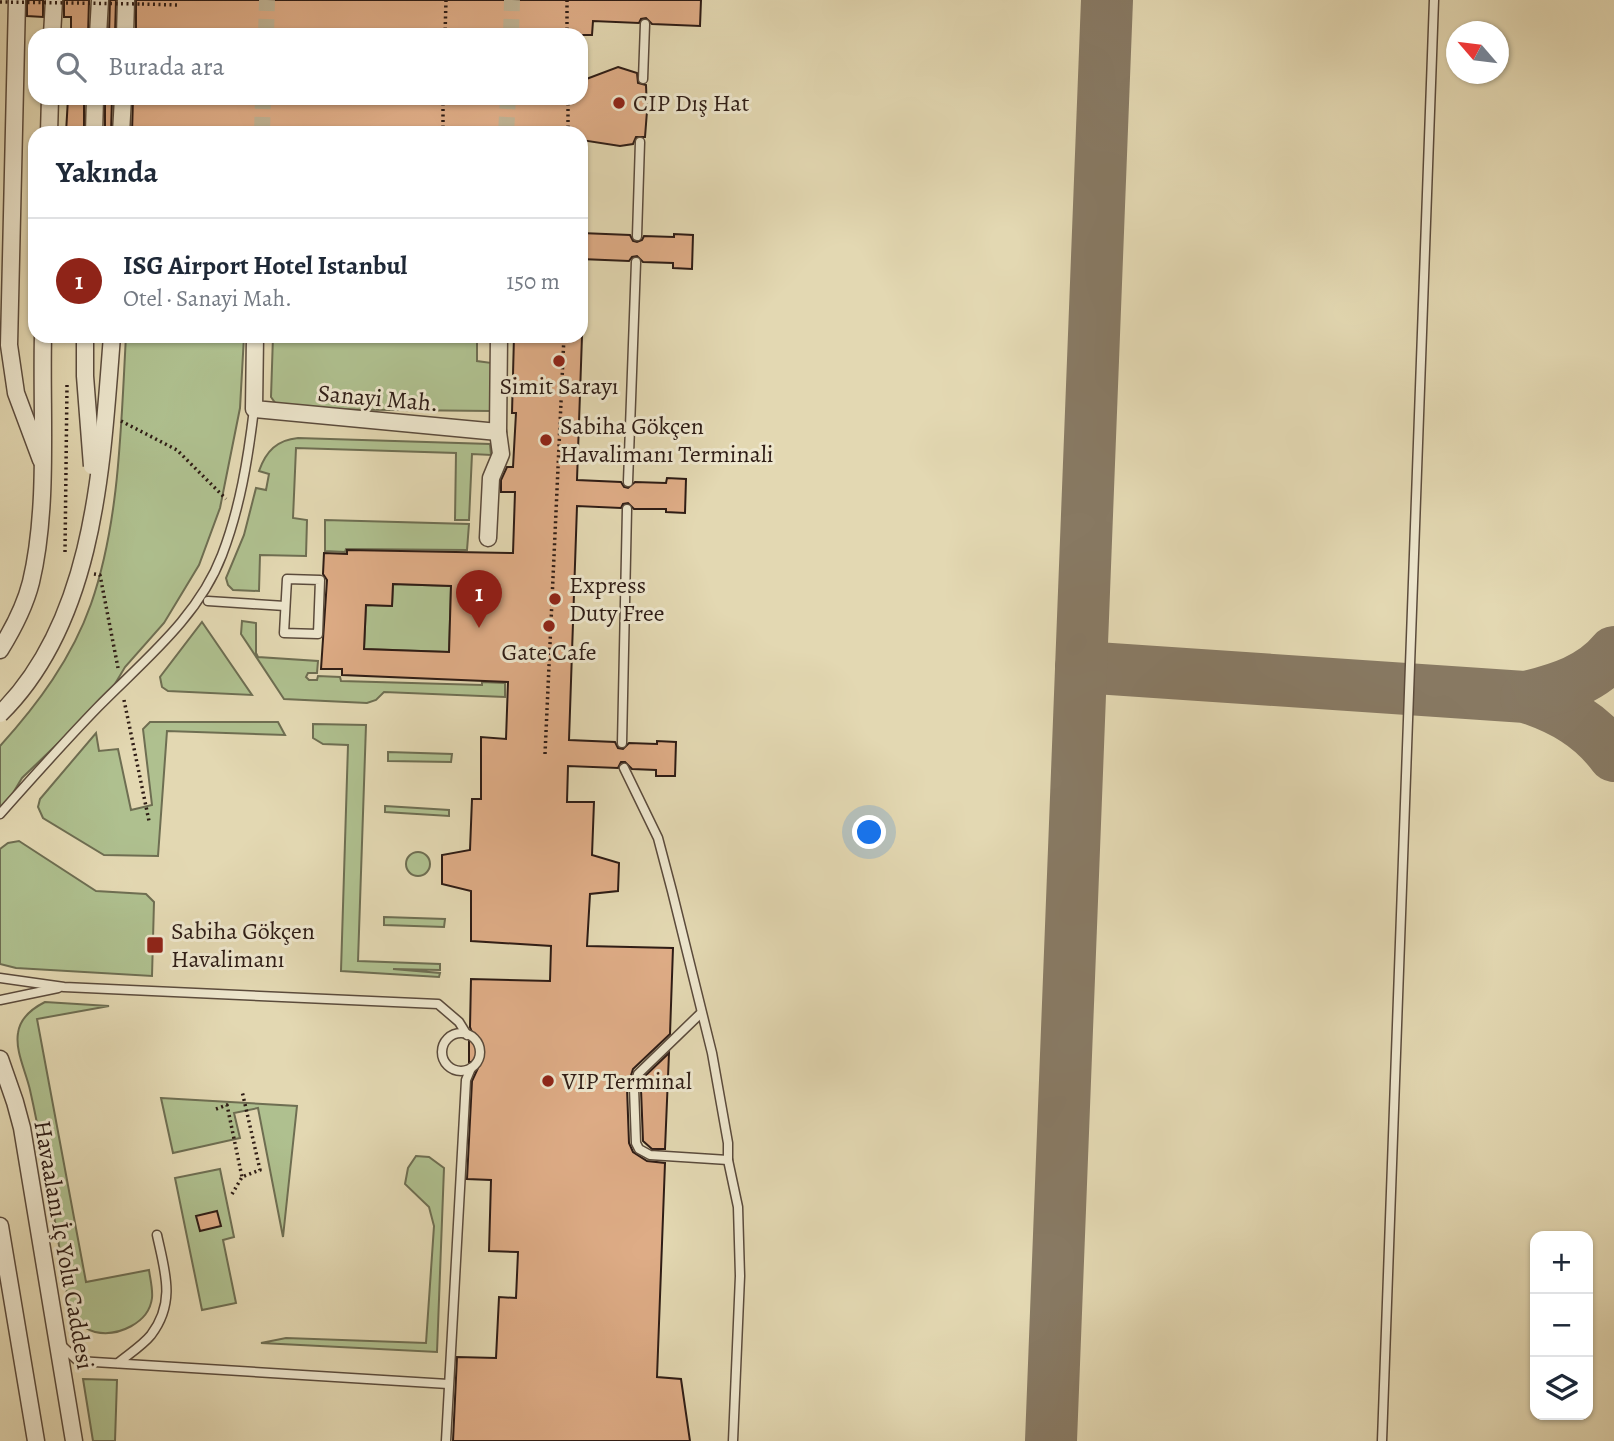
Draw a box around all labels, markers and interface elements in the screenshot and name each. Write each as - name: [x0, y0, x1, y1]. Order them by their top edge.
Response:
- north arrow: [1446, 21, 1509, 84]
- search box: [28, 28, 588, 105]
- icon: search: [52, 48, 90, 86]
- text: Burada ara: [108, 49, 225, 84]
- place label: CIP Dış Hat: [633, 87, 750, 119]
- marker: CIP Dış Hat: [611, 95, 627, 111]
- text: Yakında: [56, 152, 158, 192]
- text: ISG Airport Hotel Istanbul: [123, 248, 407, 283]
- text: 1: [75, 266, 83, 297]
- text: 150 m: [506, 266, 560, 297]
- text: Otel · Sanayi Mah.: [123, 283, 292, 314]
- marker: Simit Sarayı: [551, 353, 567, 369]
- place label: Simit Sarayı: [499, 370, 619, 402]
- street label: Sanayi Mah.: [316, 377, 440, 419]
- place label: Sabiha Gökçen Havalimanı Terminali: [560, 410, 774, 470]
- marker: Sabiha Gökçen Havalimanı Terminali: [538, 432, 554, 448]
- place label: Express Duty Free: [569, 569, 665, 629]
- pin: 1: [456, 570, 502, 628]
- marker: Express Duty Free: [547, 591, 563, 607]
- marker: Gate Cafe: [541, 618, 557, 634]
- place label: Gate Cafe: [502, 636, 596, 668]
- your location: [852, 815, 886, 849]
- place label: Sabiha Gökçen Havalimanı: [171, 915, 315, 975]
- marker: Sabiha Gökçen Havalimanı: [145, 935, 165, 955]
- place label: VIP Terminal: [561, 1065, 692, 1097]
- marker: VIP Terminal: [540, 1073, 556, 1089]
- street label: Havaalanı İç Yolu Caddesi: [26, 1118, 102, 1372]
- map controls: [1530, 1231, 1593, 1420]
- button: +: [1530, 1231, 1593, 1294]
- button: −: [1530, 1294, 1593, 1357]
- button: layers: [1530, 1357, 1593, 1420]

